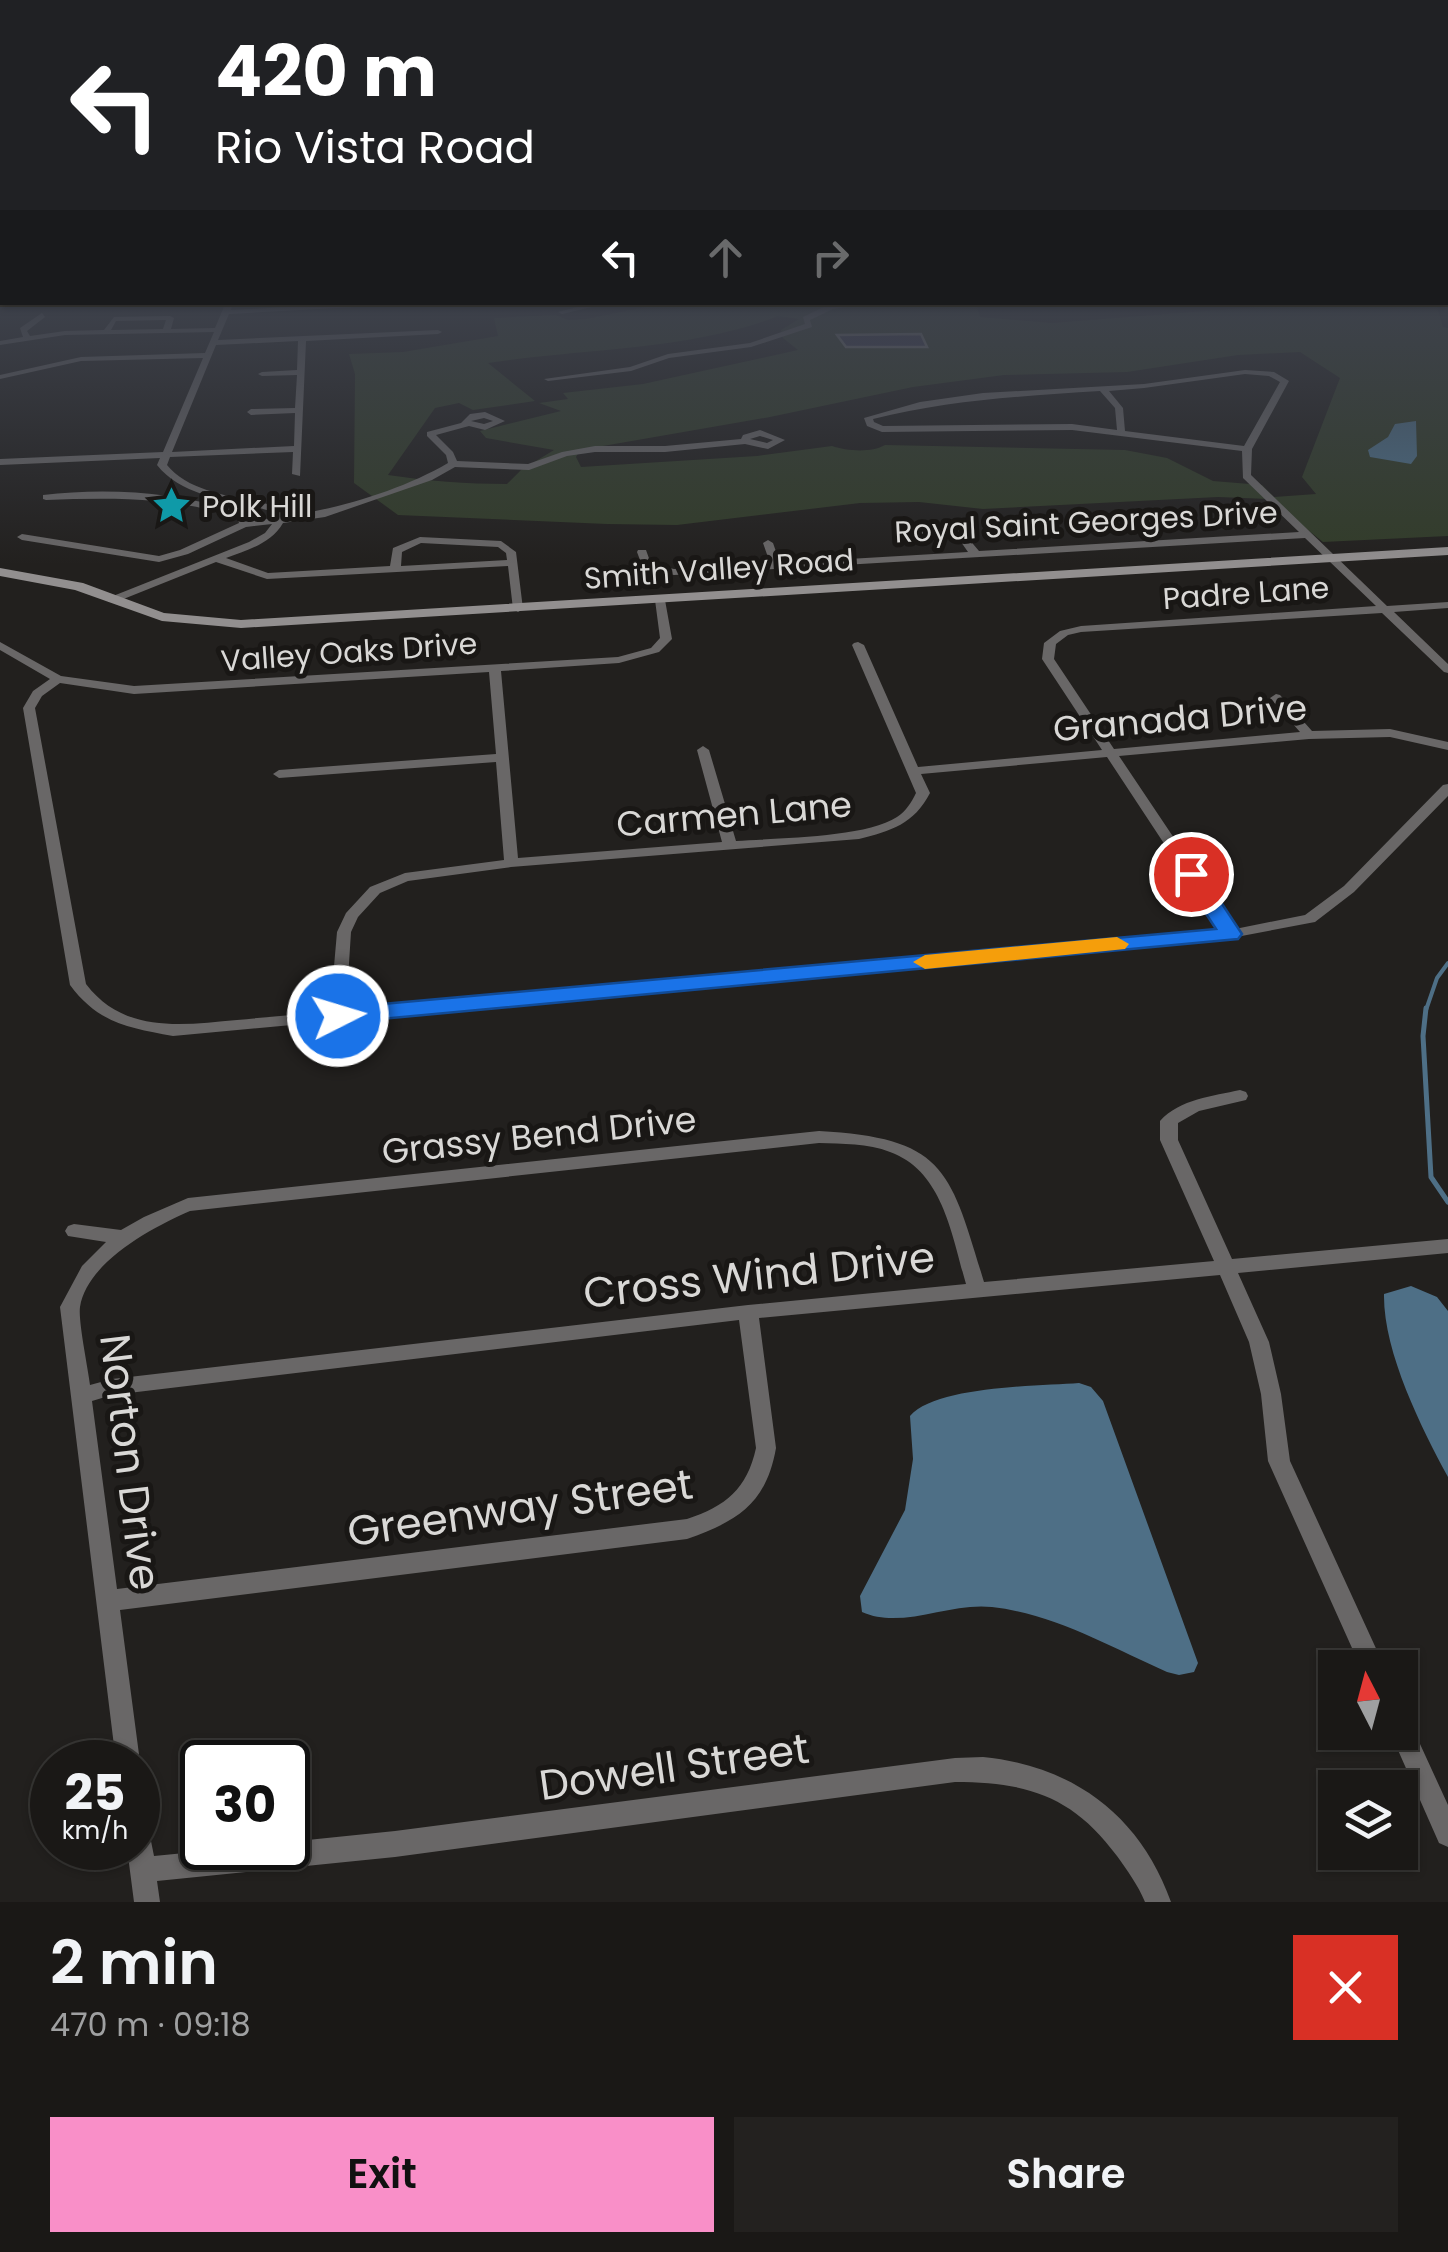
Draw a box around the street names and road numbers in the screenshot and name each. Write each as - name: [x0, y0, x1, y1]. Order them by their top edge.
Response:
- street label: Royal Saint Georges Drive: [893, 490, 1279, 554]
- street label: Smith Valley Road: [582, 538, 856, 600]
- street label: Padre Lane: [1161, 566, 1331, 620]
- street label: Valley Oaks Drive: [219, 622, 479, 682]
- street label: Granada Drive: [1051, 683, 1309, 753]
- street label: Carmen Lane: [614, 779, 854, 849]
- street label: Grassy Bend Drive: [379, 1094, 699, 1176]
- street label: Cross Wind Drive: [580, 1227, 938, 1323]
- street label: Norton Drive: [85, 1331, 175, 1593]
- street label: Greenway Street: [344, 1455, 696, 1561]
- street label: Dowell Street: [535, 1719, 813, 1815]

